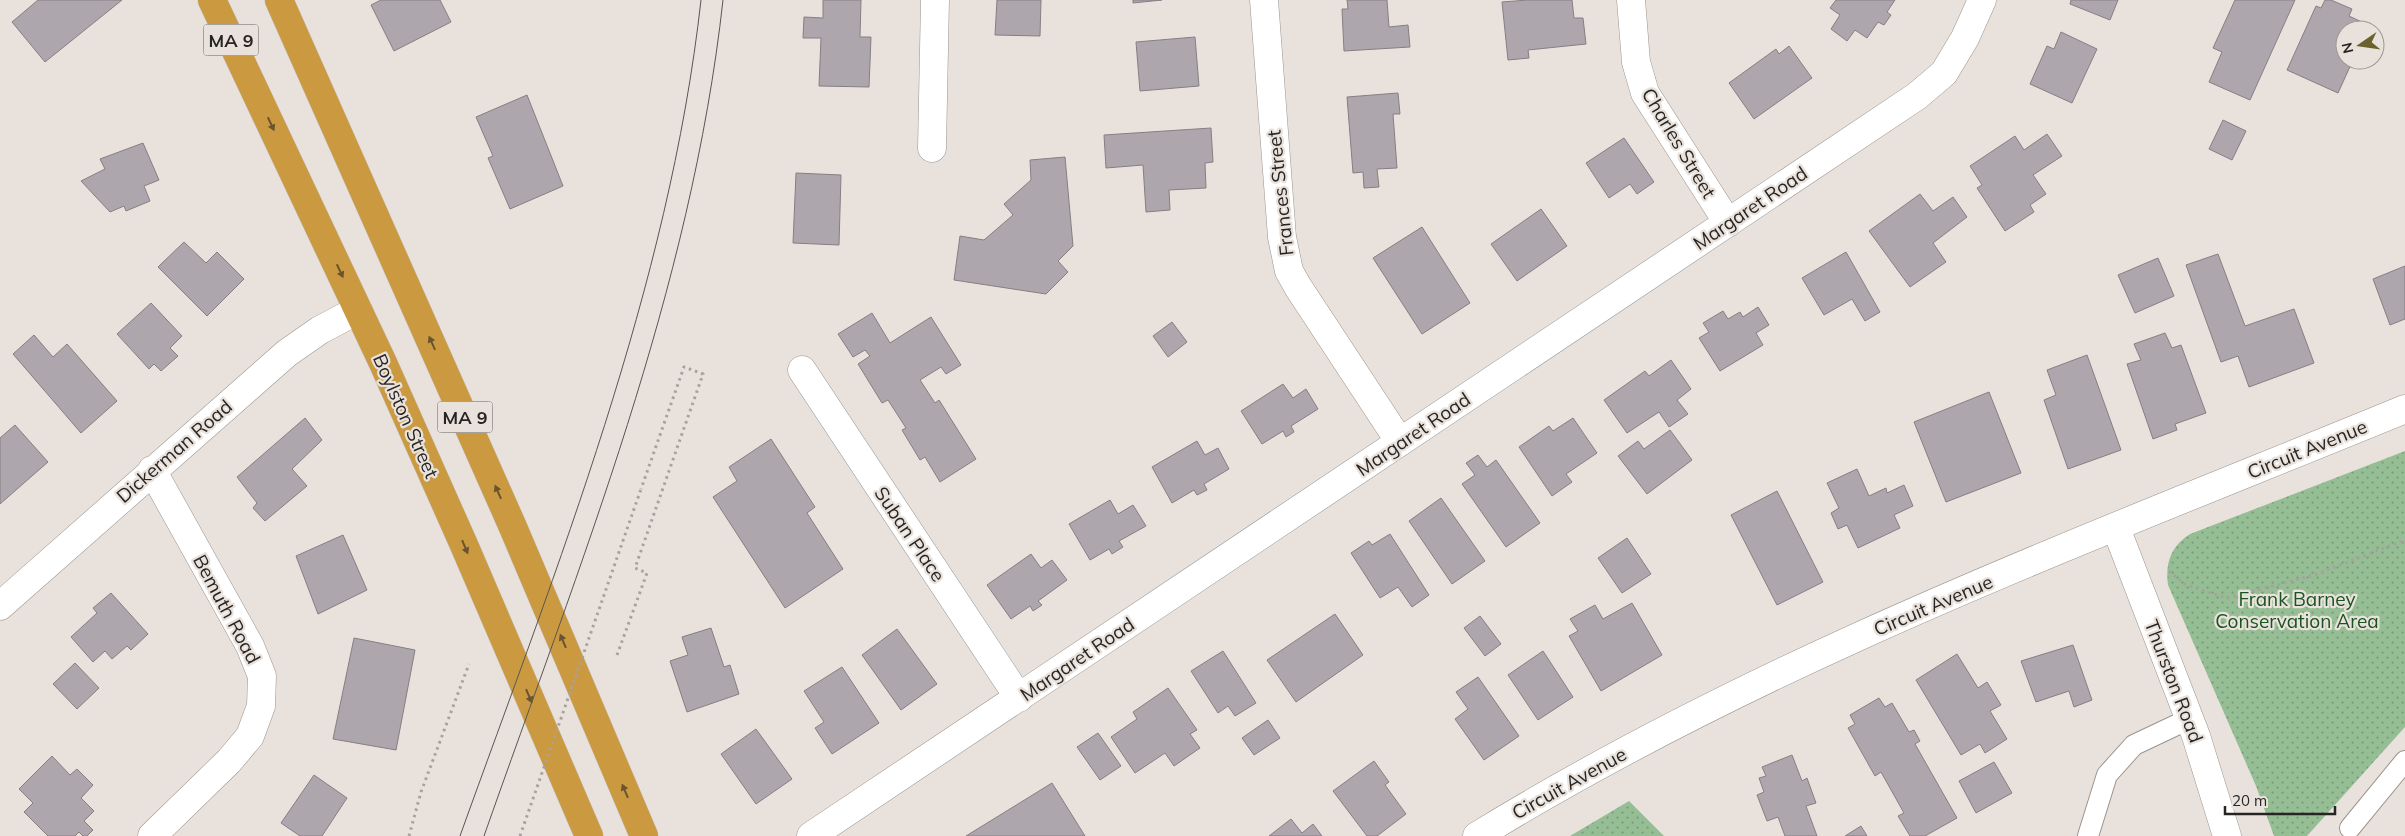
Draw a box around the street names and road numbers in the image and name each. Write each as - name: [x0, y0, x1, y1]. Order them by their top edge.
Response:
- road number: MA 9: [204, 24, 258, 56]
- street label: Charles Street: [1637, 84, 1721, 203]
- street label: Frances Street: [1261, 129, 1299, 257]
- street label: Margaret Road: [1688, 161, 1812, 255]
- street label: Boylston Street: [368, 350, 444, 482]
- street label: Margaret Road: [1351, 387, 1475, 481]
- street label: Dickerman Road: [111, 394, 237, 508]
- road number: MA 9: [438, 402, 492, 432]
- street label: Circuit Avenue: [2244, 414, 2370, 484]
- street label: Suban Place: [869, 482, 951, 586]
- street label: Bemuth Road: [188, 550, 266, 668]
- street label: Circuit Avenue: [1870, 569, 1996, 641]
- street label: Margaret Road: [1015, 612, 1139, 706]
- street label: Thurston Road: [2140, 616, 2208, 746]
- street label: Circuit Avenue: [1508, 742, 1630, 824]

